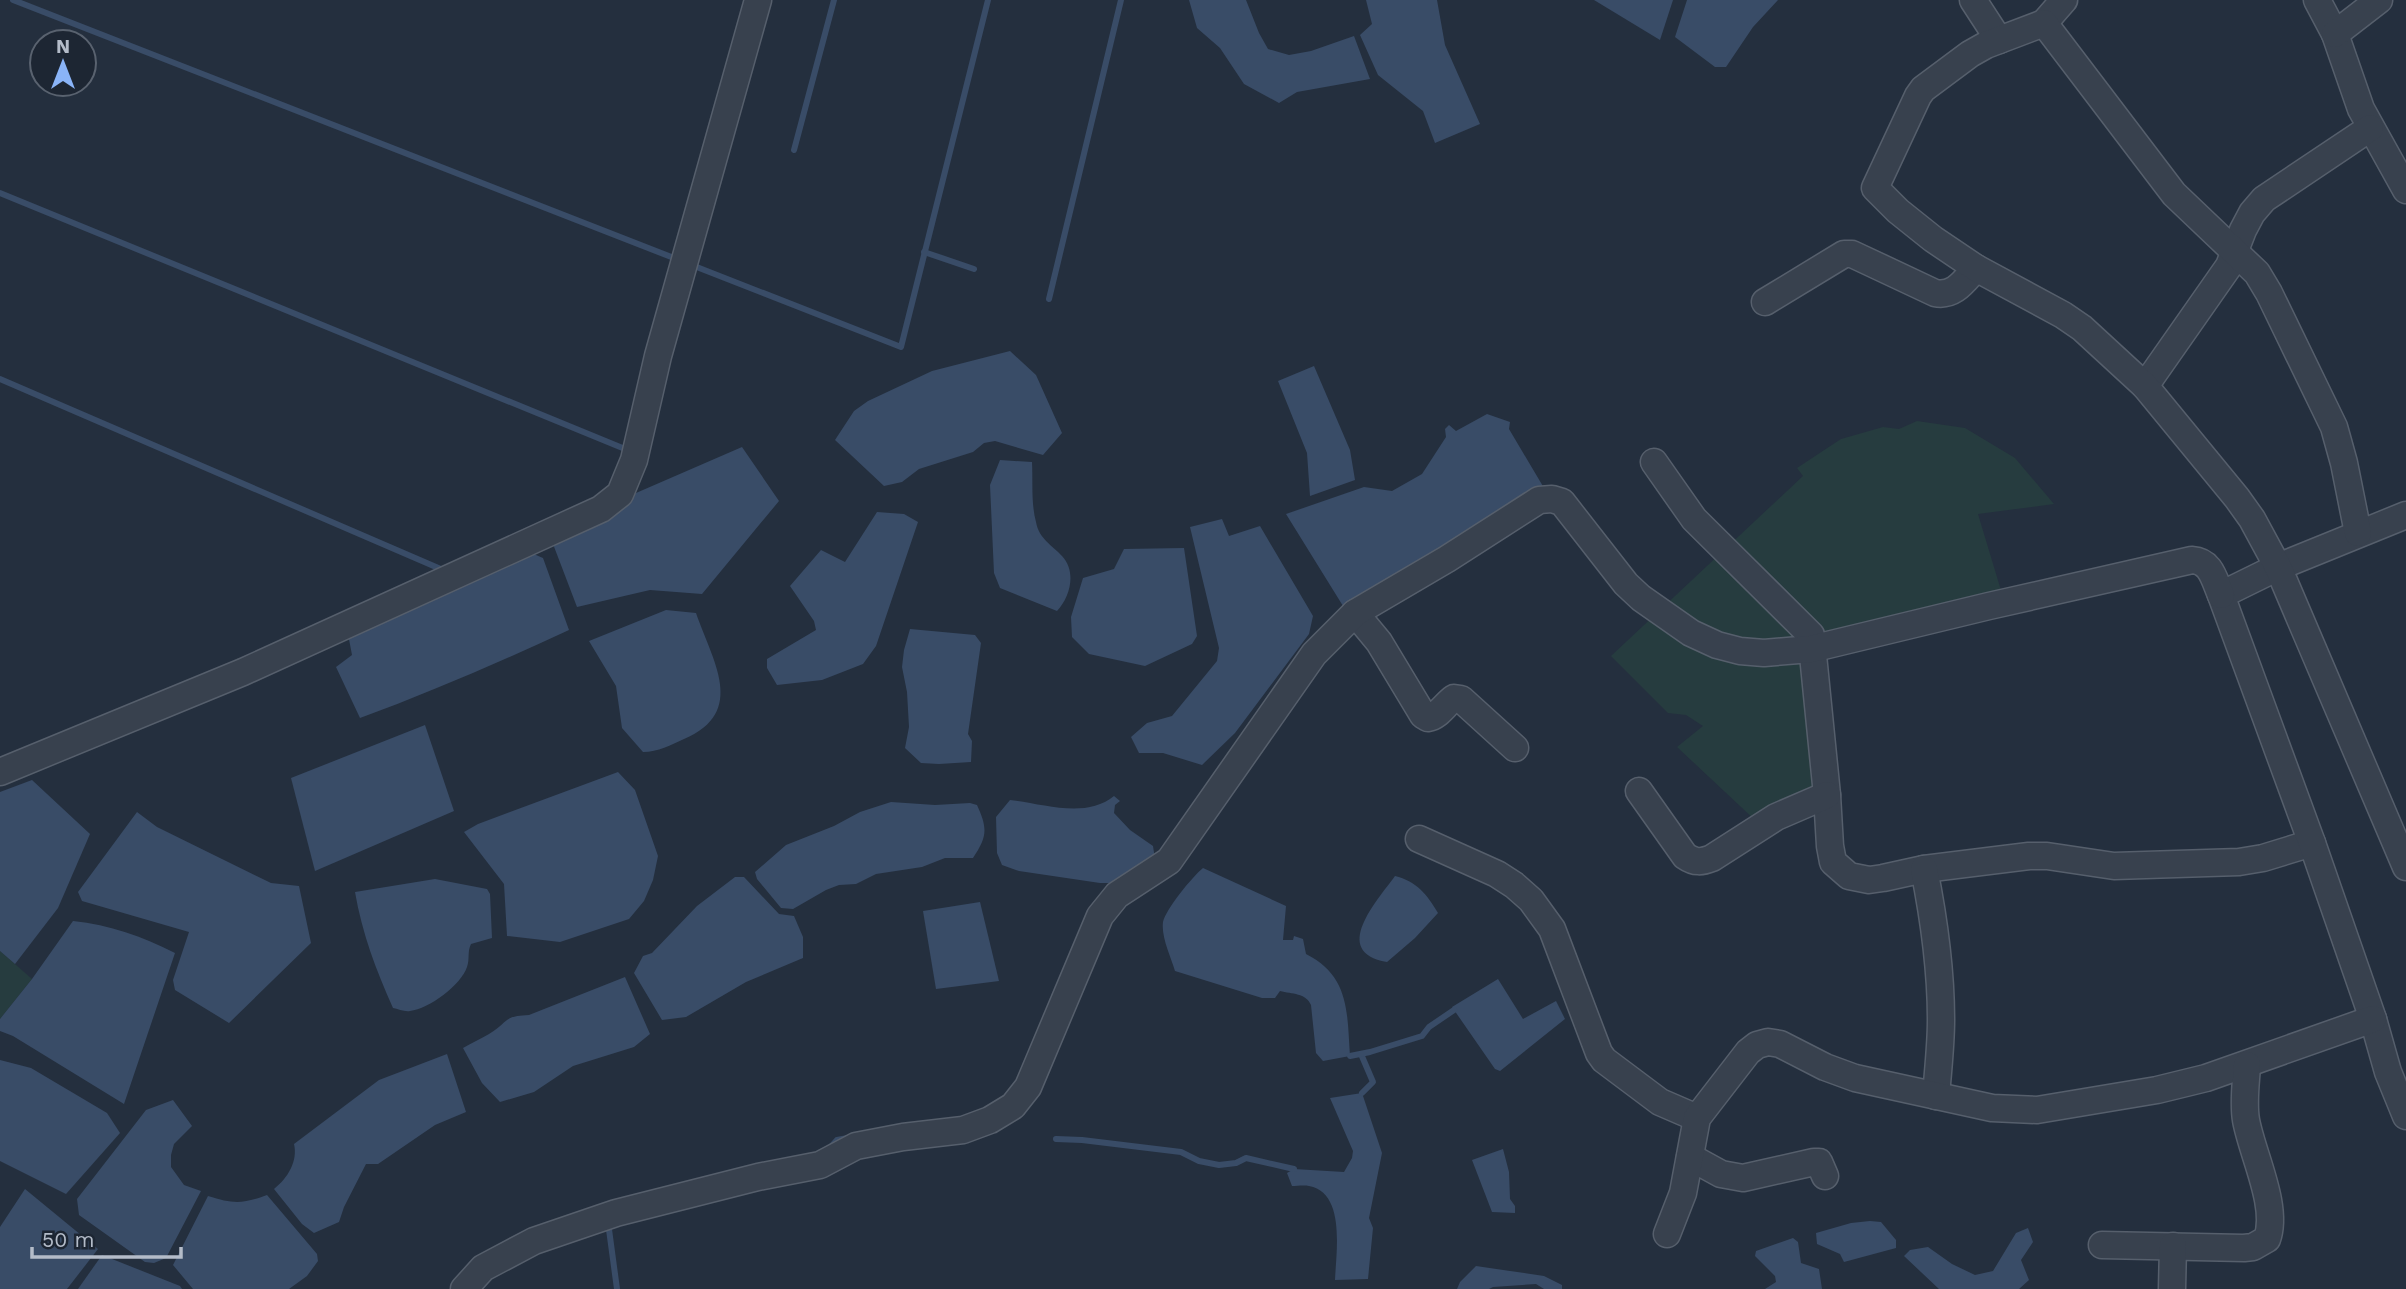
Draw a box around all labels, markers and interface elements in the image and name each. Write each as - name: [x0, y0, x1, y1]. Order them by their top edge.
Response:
- north arrow: [28, 28, 98, 98]
- text: N: [56, 35, 70, 58]
- scale bar: [32, 1216, 180, 1260]
- text: 50 m: [42, 1227, 94, 1252]

